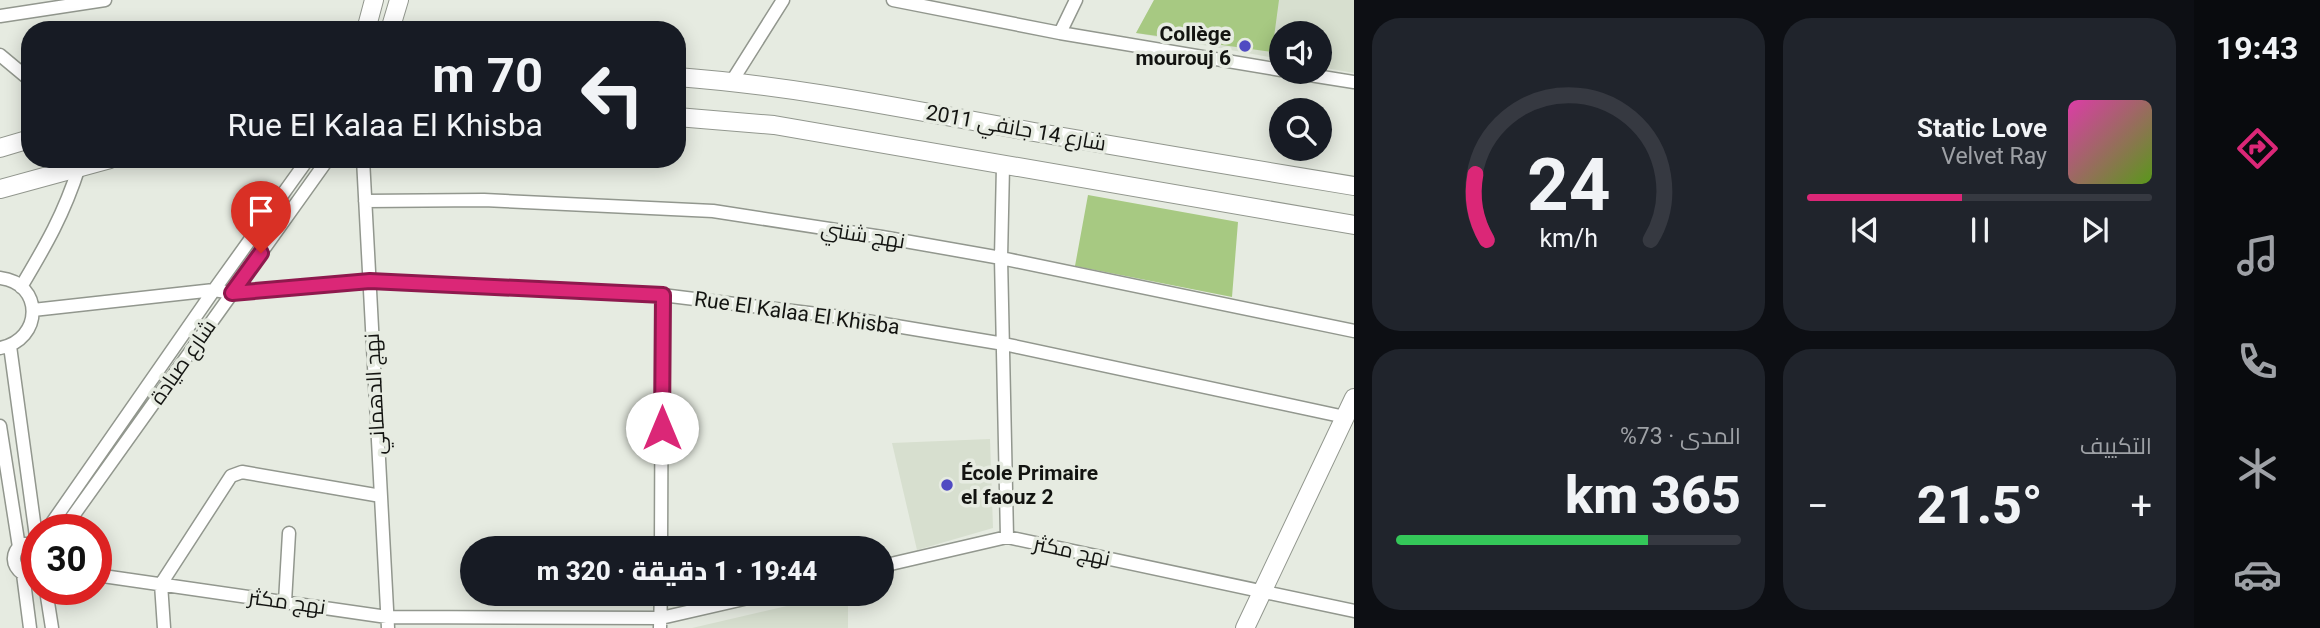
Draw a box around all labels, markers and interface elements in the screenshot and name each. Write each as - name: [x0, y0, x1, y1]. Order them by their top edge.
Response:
- map controls: [1269, 21, 1332, 161]
- button: sound: [1269, 21, 1332, 84]
- place label: Collège mourouj 6: [1135, 22, 1231, 70]
- text: 19:43: [2216, 29, 2298, 67]
- marker: Collège mourouj 6: [1237, 38, 1253, 54]
- text: 70 m: [432, 47, 543, 104]
- icon: left: [567, 49, 658, 140]
- button: search: [1269, 98, 1332, 161]
- street label: شارع 14 جانفي 2011: [923, 100, 1108, 160]
- text: Rue El Kalaa El Khisba: [228, 106, 543, 144]
- text: Static Love: [1917, 113, 2047, 143]
- icon: directions: [2233, 124, 2282, 173]
- text: 24: [1527, 143, 1610, 229]
- text: Velvet Ray: [1941, 143, 2047, 170]
- pin: [231, 181, 291, 253]
- icon: arrive: [242, 192, 280, 230]
- icon: previous: [1846, 211, 1884, 249]
- icon: pause: [1961, 211, 1999, 249]
- icon: next: [2076, 211, 2114, 249]
- street label: نهج شنني: [819, 217, 907, 257]
- text: km/h: [1539, 224, 1598, 253]
- icon: music: [2233, 231, 2282, 280]
- street label: Rue El Kalaa El Khisba: [693, 287, 901, 339]
- street label: شارع صيادة: [145, 315, 223, 410]
- street label: نهج الدهماني: [360, 332, 394, 455]
- icon: phone: [2233, 337, 2282, 386]
- position arrow: [625, 391, 699, 465]
- text: المدى · 73%: [1620, 423, 1741, 450]
- text: التكييف: [2080, 433, 2152, 460]
- icon: climate: [2233, 444, 2282, 493]
- place label: École Primaire el faouz 2: [961, 461, 1098, 509]
- text: 365 km: [1565, 465, 1741, 526]
- text: 21.5°: [1917, 475, 2043, 536]
- marker: École Primaire el faouz 2: [939, 477, 955, 493]
- text: −: [1807, 484, 1829, 528]
- text: +: [2130, 484, 2152, 528]
- speed limit sign: 30: [21, 514, 112, 605]
- street label: نهج مكثر: [1030, 531, 1112, 573]
- icon: car: [2233, 550, 2282, 599]
- text: 19:44 · 1 دقيقة · 320 m: [537, 556, 817, 586]
- street label: نهج مكثر: [246, 585, 327, 621]

